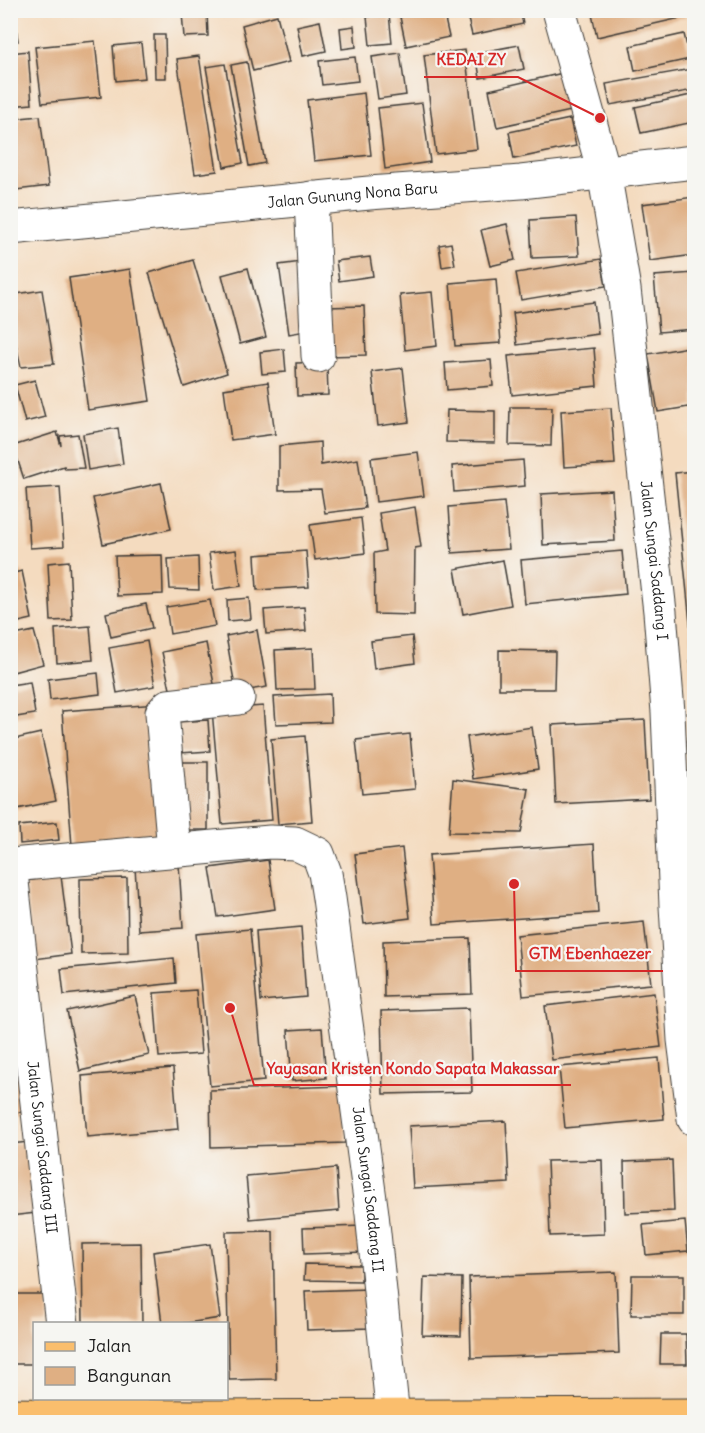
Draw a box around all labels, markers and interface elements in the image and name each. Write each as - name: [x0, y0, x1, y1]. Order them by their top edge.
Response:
- callout: KEDAI ZY: [424, 43, 518, 77]
- text: KEDAI ZY: [436, 49, 506, 69]
- street label: Jalan Gunung Nona Baru: [266, 178, 438, 212]
- street label: Jalan Sungai Saddang I: [636, 480, 672, 641]
- callout: GTM Ebenhaezer: [516, 937, 663, 971]
- text: GTM Ebenhaezer: [529, 943, 652, 963]
- callout: Yayasan Kristen Kondo Sapata Makassar: [254, 1051, 571, 1085]
- text: Yayasan Kristen Kondo Sapata Makassar: [266, 1058, 560, 1079]
- street label: Jalan Sungai Saddang III: [23, 1060, 62, 1234]
- street label: Jalan Sungai Saddang II: [348, 1105, 388, 1273]
- legend: [33, 1322, 228, 1400]
- text: Jalan: [87, 1334, 131, 1357]
- text: Bangunan: [87, 1364, 171, 1387]

